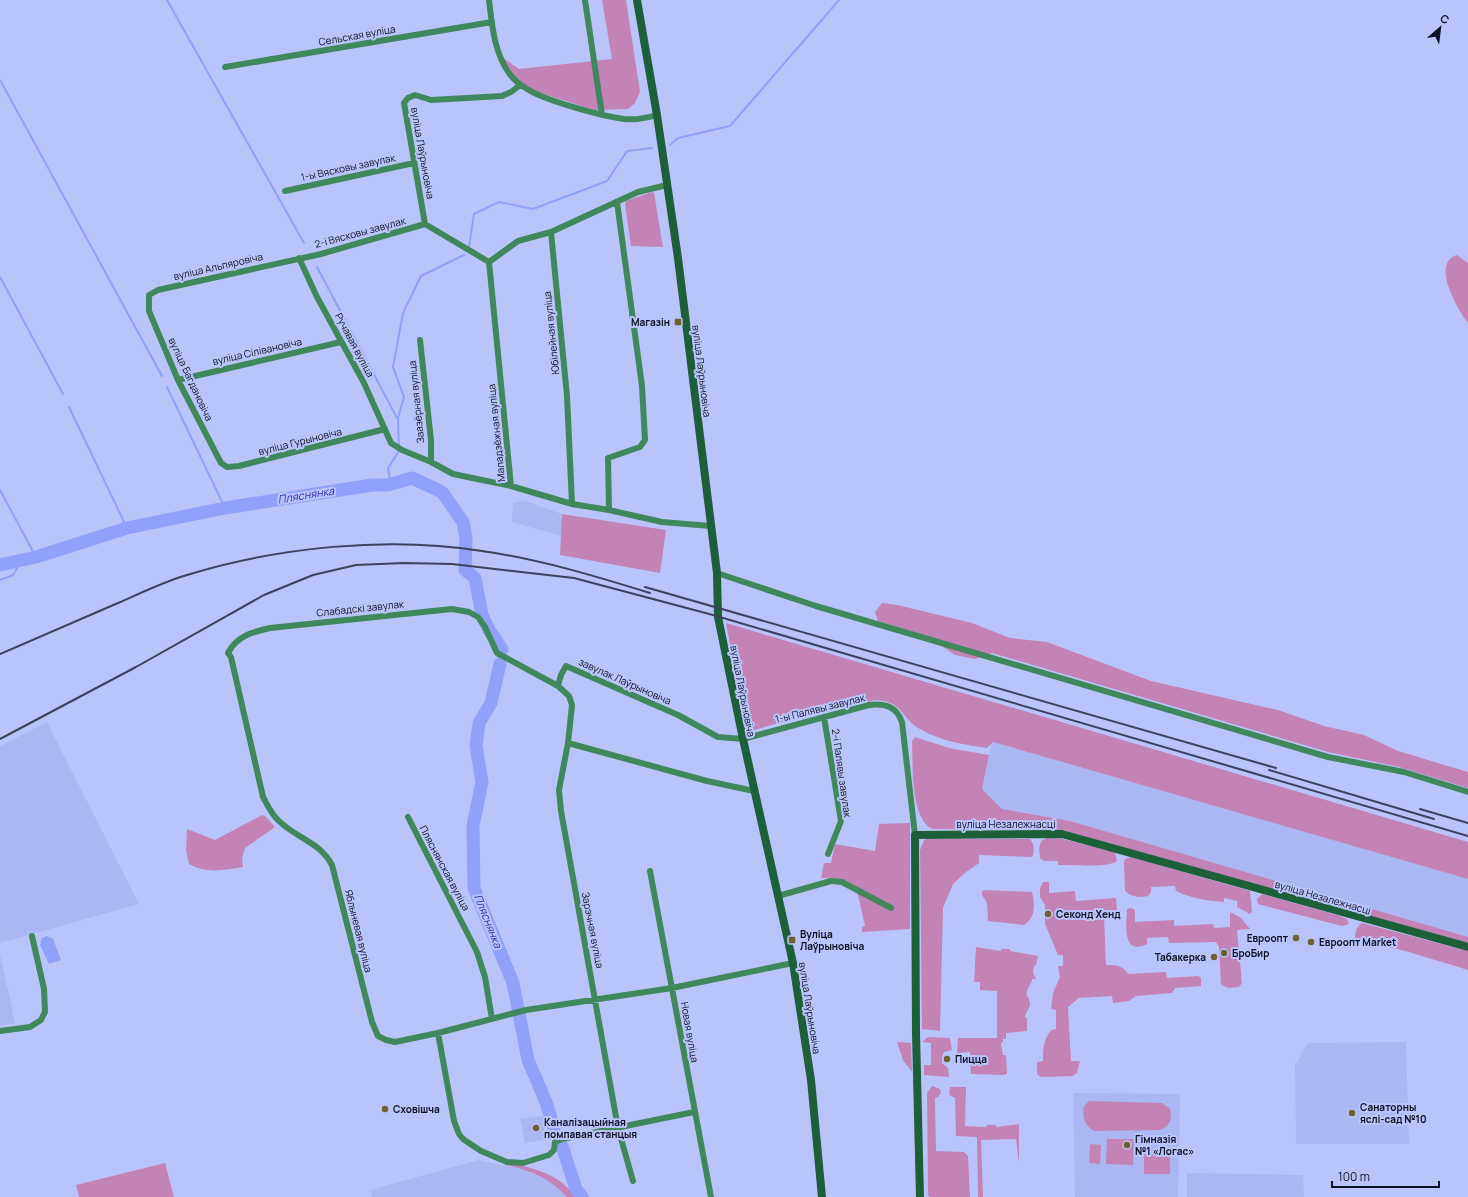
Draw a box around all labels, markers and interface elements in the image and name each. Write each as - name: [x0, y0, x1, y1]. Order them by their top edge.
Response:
- north arrow: [1420, 8, 1460, 48]
- text: С: [1438, 10, 1452, 27]
- street label: Сельская вуліца: [317, 21, 397, 49]
- street label: вуліца Лаўрыновіча: [408, 106, 438, 200]
- street label: 1-ы Вясковы завулак: [300, 150, 397, 184]
- street label: 2-і Вясковы завулак: [313, 213, 408, 251]
- street label: вуліца Альпяровіча: [172, 249, 264, 283]
- street label: Юбілейная вуліца: [540, 291, 562, 375]
- street label: Ручавая вуліца: [332, 310, 378, 380]
- place label: Магазін: [631, 315, 670, 329]
- marker: Магазін: [673, 317, 683, 327]
- street label: вуліца Лаўрыновіча: [689, 324, 715, 418]
- street label: вуліца Сілівановіча: [211, 334, 303, 368]
- street label: вуліца Багдановіча: [166, 335, 216, 423]
- street label: Заазёрная вуліца: [405, 360, 427, 444]
- street label: Маладзёжная вуліца: [484, 383, 508, 483]
- street label: вуліца Гурыновіча: [257, 424, 343, 458]
- water label: Пляснянка: [277, 483, 336, 506]
- street label: Слабадскі завулак: [316, 596, 406, 620]
- street label: вуліца Лаўрыновіча: [727, 644, 759, 738]
- street label: завулак Лаўрыновіча: [576, 654, 674, 708]
- street label: 1-ы Палявы завулак: [774, 690, 867, 726]
- street label: 2-і Палявы завулак: [829, 728, 855, 819]
- street label: вуліца Незалежнасці: [956, 817, 1056, 831]
- street label: Пляснянская вуліца: [417, 823, 473, 913]
- street label: вуліца Незалежнасці: [1273, 877, 1373, 917]
- street label: Яблыневая вуліца: [342, 888, 376, 974]
- street label: Зарэчная вуліца: [579, 891, 607, 969]
- water label: Пляснянка: [471, 892, 506, 951]
- place label: Секонд Хенд: [1056, 907, 1121, 921]
- marker: Секонд Хенд: [1043, 909, 1053, 919]
- place label: Вуліца Лаўрыновіча: [800, 927, 864, 953]
- place label: Евроопт: [1247, 931, 1289, 945]
- marker: Евроопт: [1291, 933, 1301, 943]
- marker: Вуліца Лаўрыновіча: [787, 935, 797, 945]
- place label: Евроопт Market: [1319, 935, 1396, 949]
- marker: Евроопт Market: [1306, 937, 1316, 947]
- place label: БроБир: [1232, 946, 1269, 960]
- marker: БроБир: [1219, 948, 1229, 958]
- place label: Табакерка: [1155, 950, 1206, 964]
- marker: Табакерка: [1209, 952, 1219, 962]
- street label: вуліца Лаўрыновіча: [796, 961, 824, 1055]
- street label: Новая вуліца: [678, 1001, 702, 1063]
- place label: Пицца: [955, 1052, 987, 1066]
- marker: Пицца: [942, 1054, 952, 1064]
- place label: Санаторны яслі-сад №10: [1360, 1100, 1427, 1126]
- place label: Сховішча: [393, 1102, 440, 1116]
- marker: Сховішча: [380, 1104, 390, 1114]
- marker: Санаторны яслі-сад №10: [1347, 1108, 1357, 1118]
- place label: Каналізацыйная помпавая станцыя: [544, 1115, 637, 1141]
- marker: Каналізацыйная помпавая станцыя: [531, 1123, 541, 1133]
- place label: Гімназія №1 «Логас»: [1135, 1132, 1194, 1158]
- marker: Гімназія №1 «Логас»: [1122, 1140, 1132, 1150]
- scale bar: [1332, 1163, 1439, 1189]
- text: 100 m: [1338, 1168, 1370, 1185]

